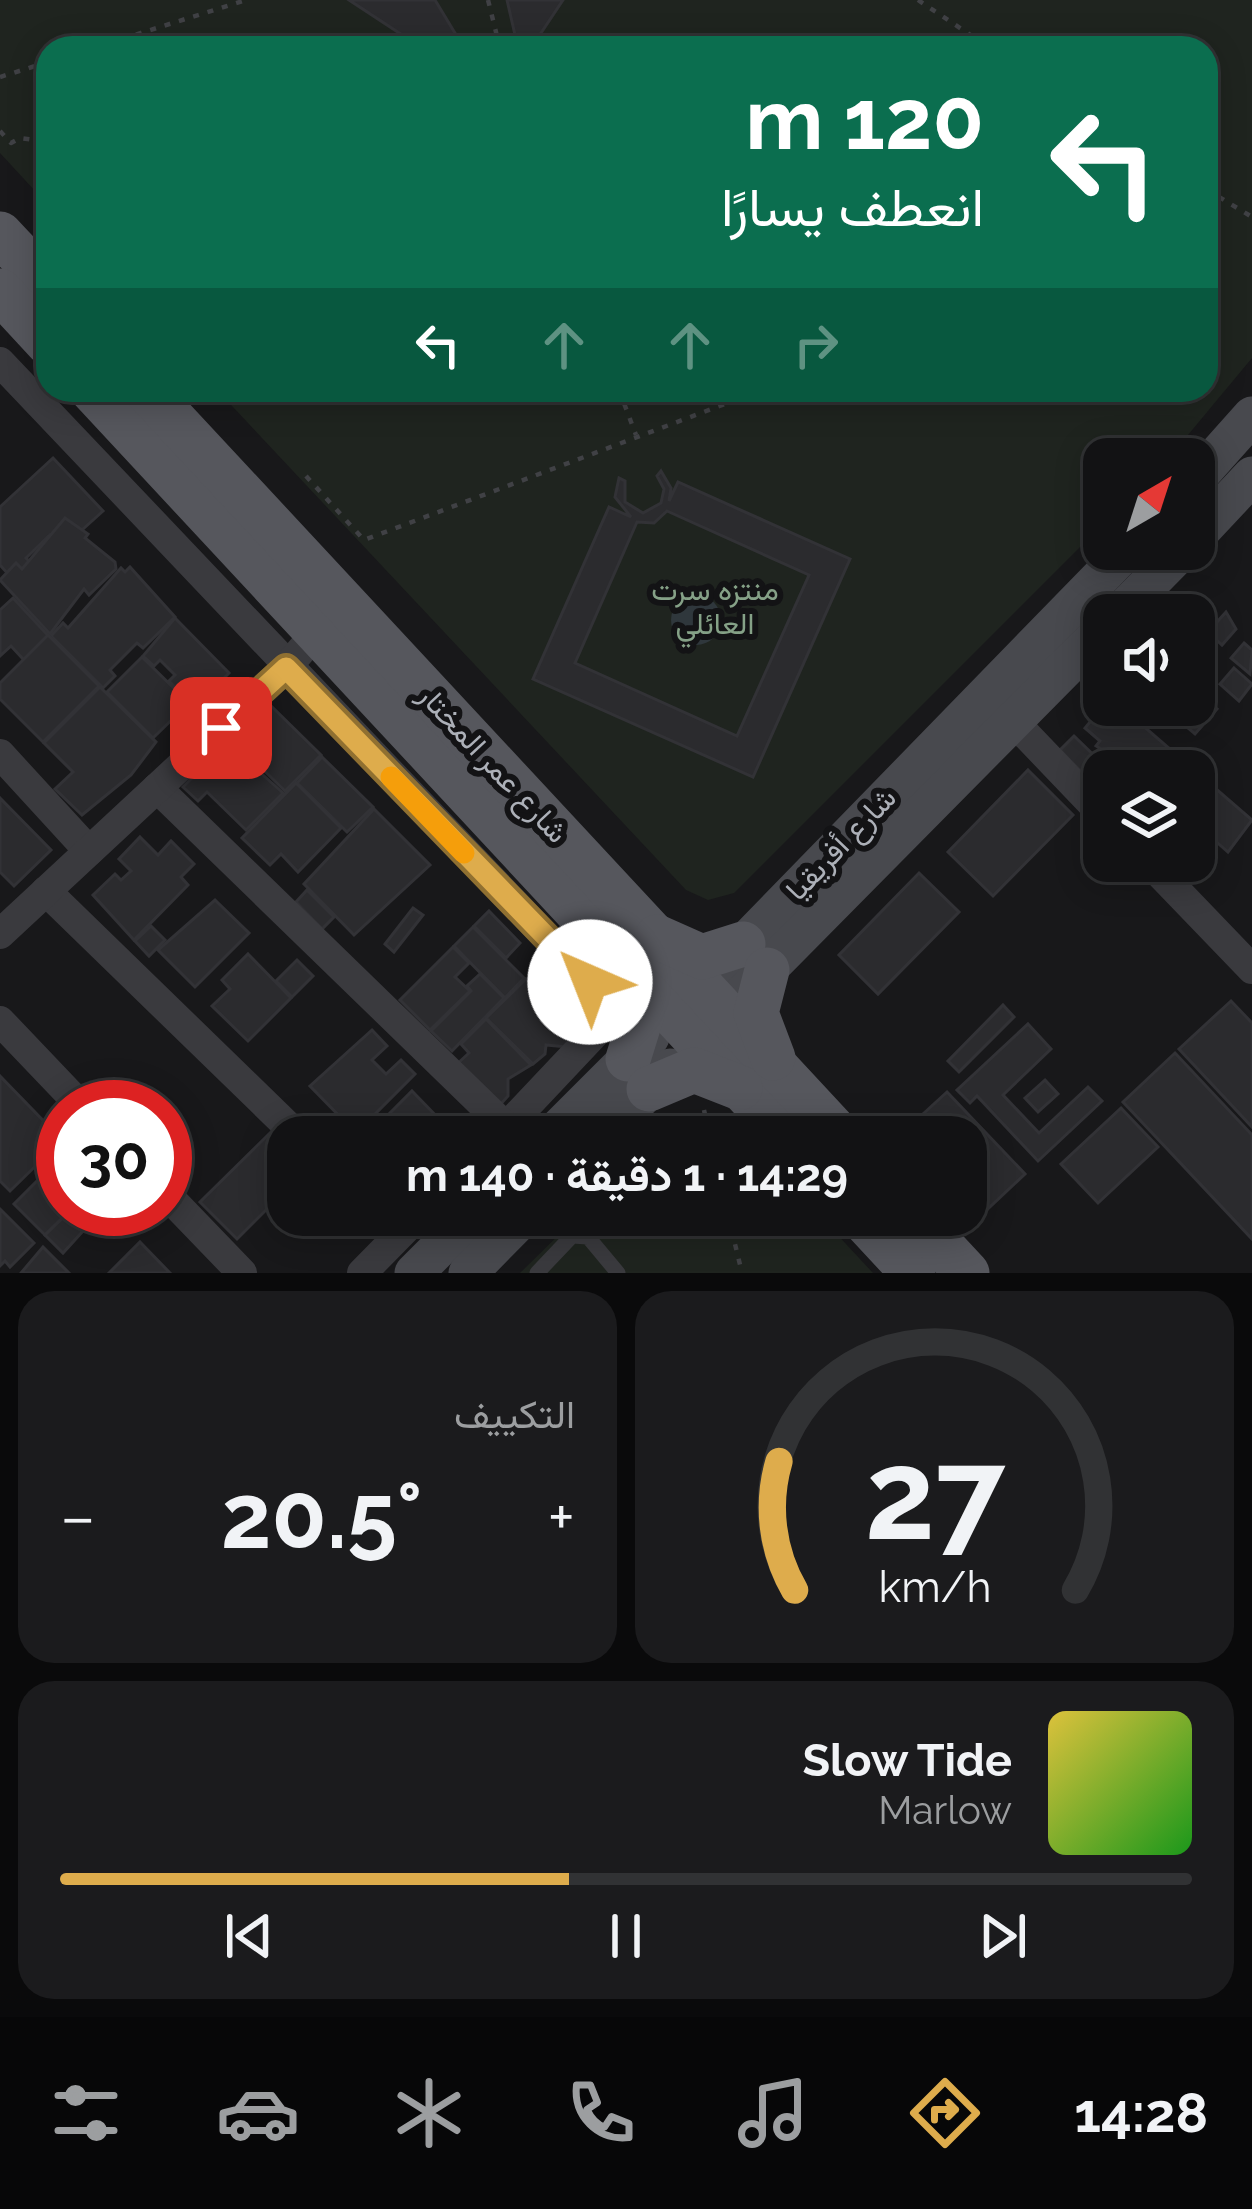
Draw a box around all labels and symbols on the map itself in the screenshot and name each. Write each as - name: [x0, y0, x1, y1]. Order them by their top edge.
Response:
- north arrow: [1083, 438, 1215, 570]
- park label: منتزه سرت العائلي: [651, 572, 779, 648]
- pin: [170, 677, 272, 779]
- street label: شارع عمر المختار: [408, 677, 575, 852]
- street label: شارع أفريقيا: [778, 780, 905, 909]
- position arrow: [527, 919, 653, 1045]
- speed limit sign: 30: [36, 1080, 192, 1236]

